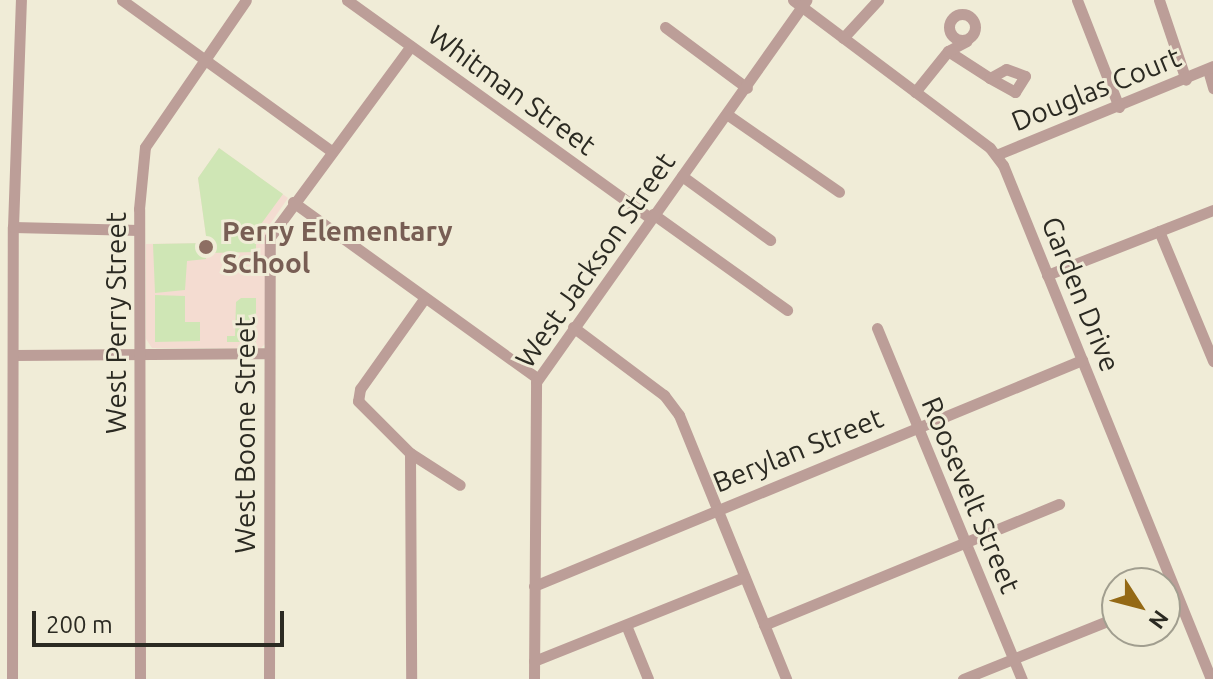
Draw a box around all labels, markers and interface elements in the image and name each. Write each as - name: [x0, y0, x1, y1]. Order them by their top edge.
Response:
- street label: Whitman Street: [422, 18, 602, 162]
- street label: Douglas Court: [1006, 40, 1186, 138]
- street label: West Jackson Street: [508, 146, 682, 374]
- street label: West Perry Street: [99, 212, 133, 434]
- street label: Garden Drive: [1035, 212, 1127, 376]
- place label: Perry Elementary School: [222, 214, 453, 280]
- marker: Perry Elementary School: [197, 238, 215, 256]
- street label: West Boone Street: [228, 316, 262, 554]
- street label: Roosevelt Street: [915, 392, 1027, 598]
- street label: Berylan Street: [708, 401, 888, 499]
- north arrow: [1101, 567, 1181, 647]
- scale bar: [36, 595, 288, 645]
- text: N: [1144, 606, 1174, 634]
- text: 200 m: [46, 611, 113, 638]

